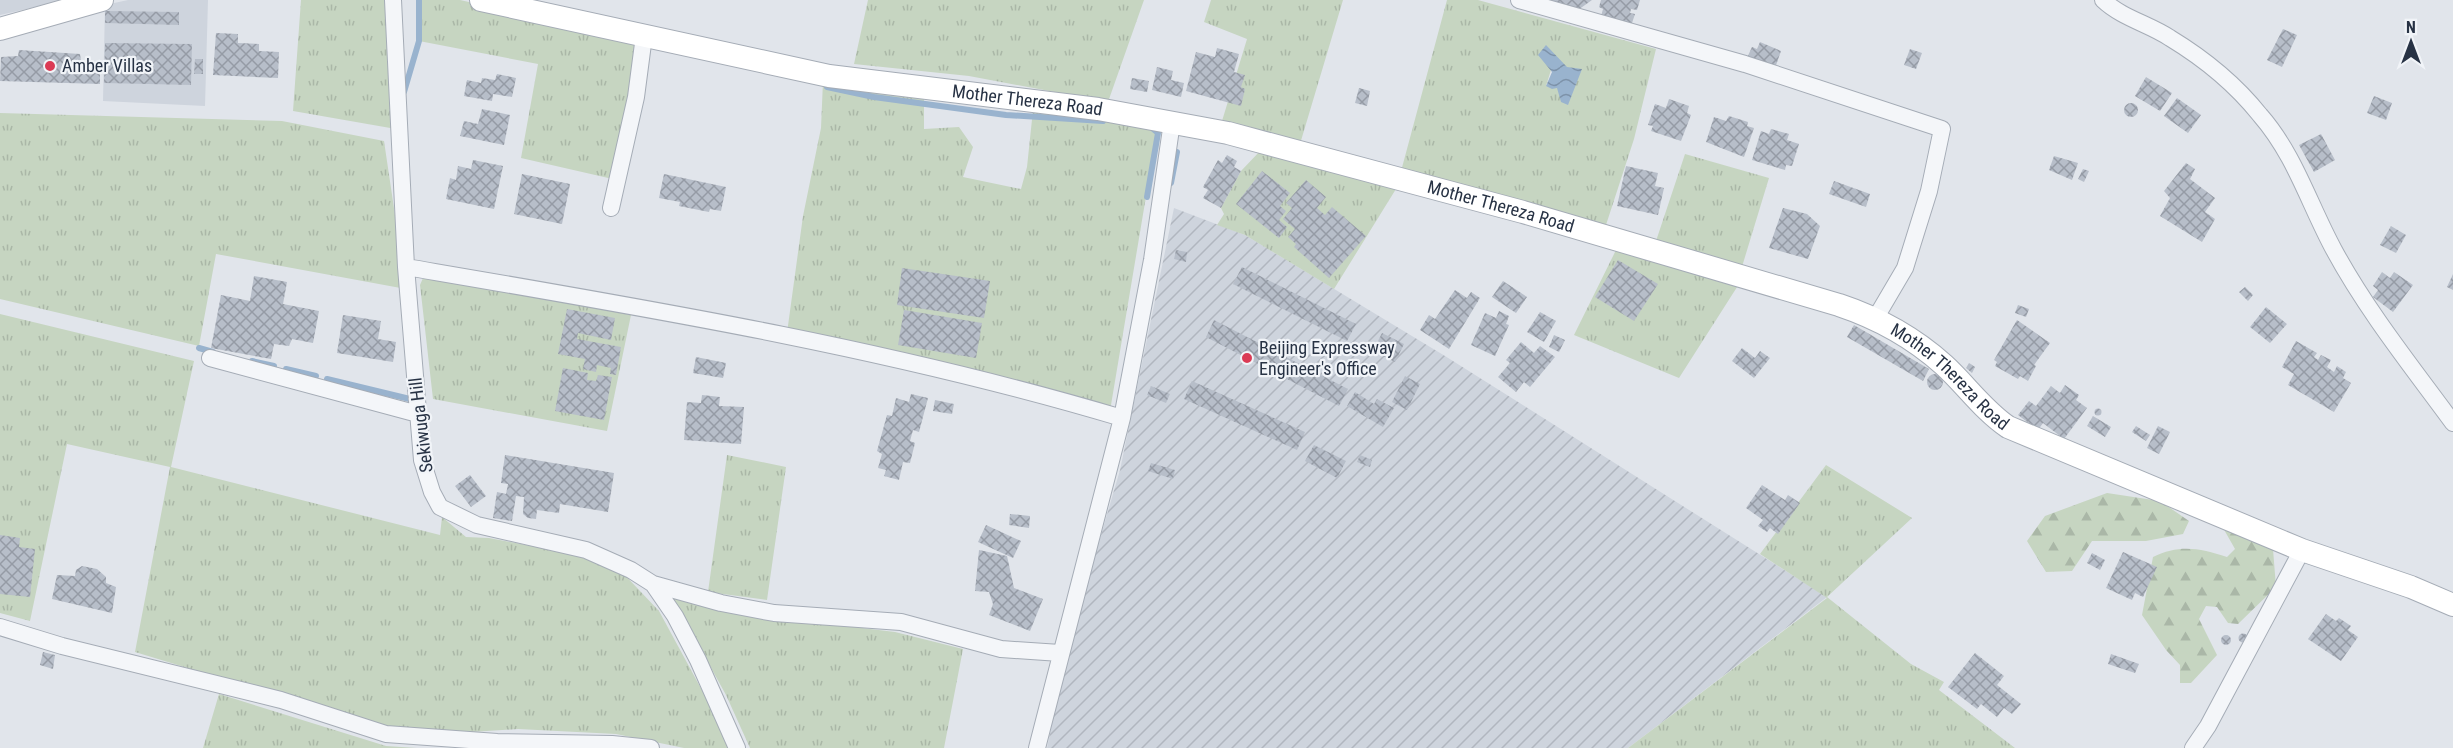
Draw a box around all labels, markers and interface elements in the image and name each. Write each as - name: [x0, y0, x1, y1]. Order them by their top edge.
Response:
- north arrow: [2381, 12, 2441, 72]
- text: N: [2406, 18, 2416, 37]
- place label: Amber Villas: [62, 55, 152, 76]
- marker: Amber Villas: [43, 59, 57, 73]
- street label: Mother Thereza Road: [951, 80, 1104, 120]
- street label: Mother Thereza Road: [1425, 176, 1577, 237]
- street label: Mother Thereza Road: [1887, 319, 2013, 434]
- place label: Beijing Expressway Engineer's Office: [1259, 337, 1395, 379]
- marker: Beijing Expressway Engineer's Office: [1240, 351, 1254, 365]
- street label: Sekiwuga Hill: [404, 376, 437, 474]

